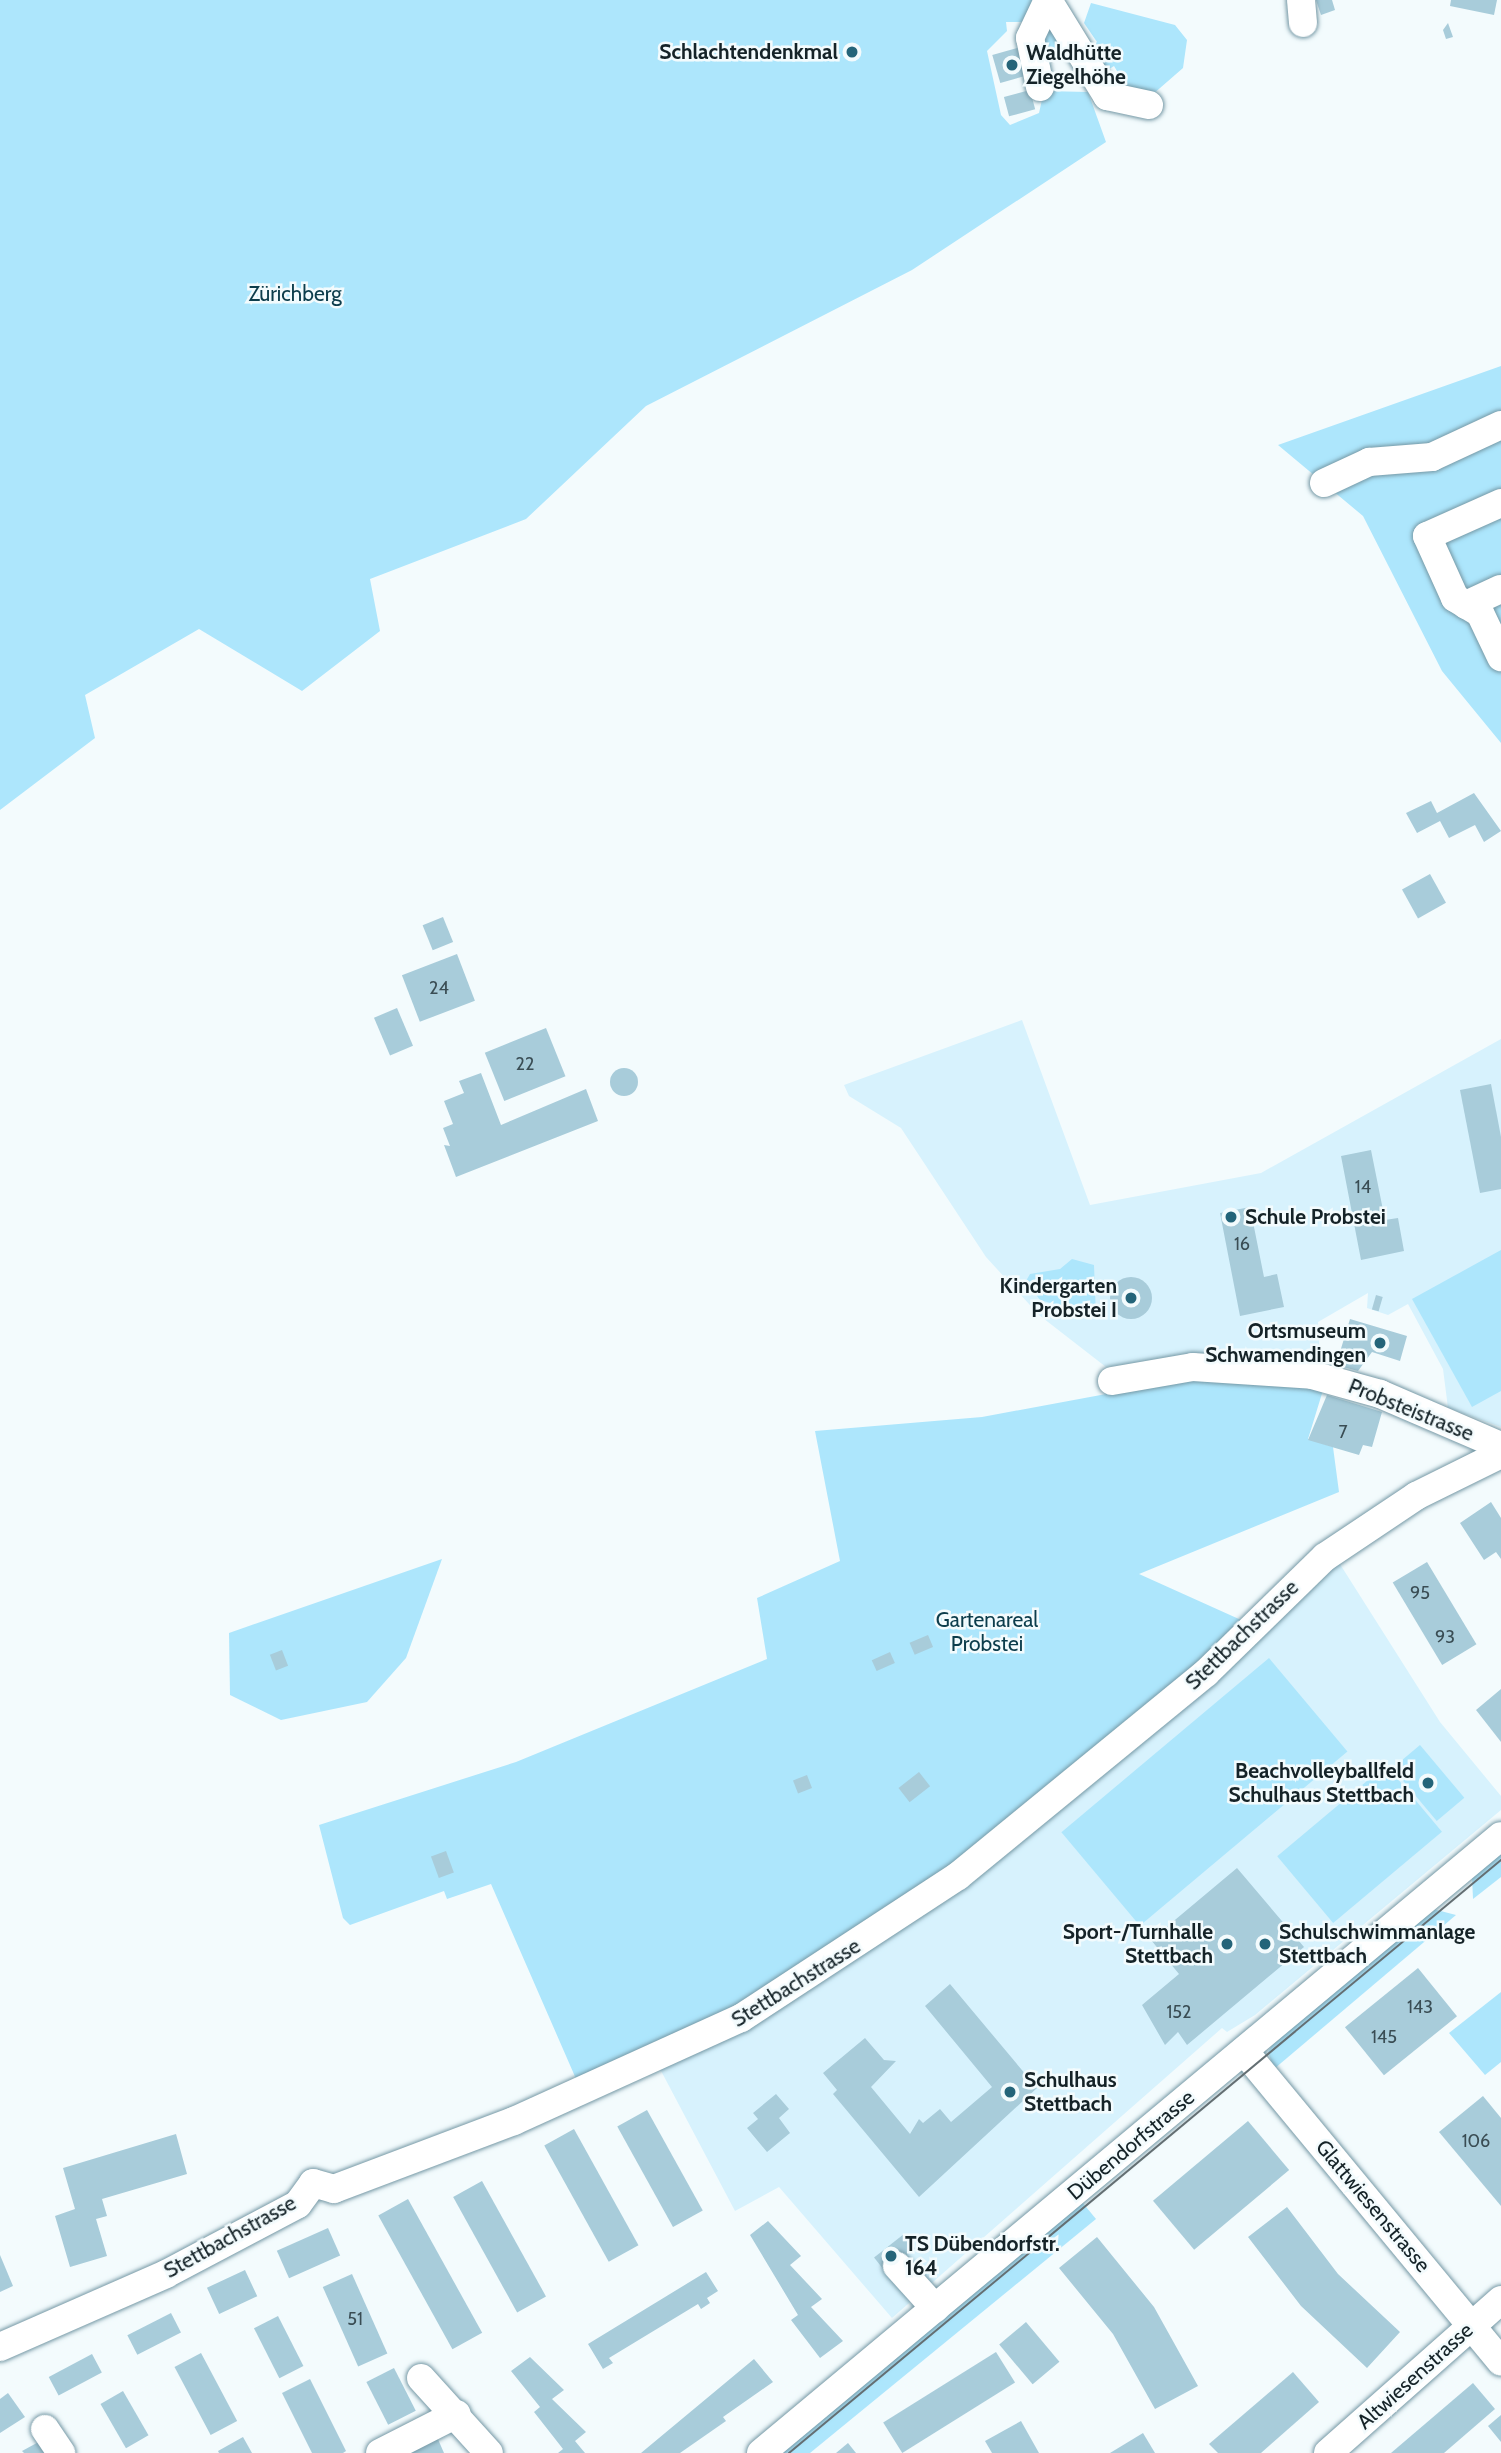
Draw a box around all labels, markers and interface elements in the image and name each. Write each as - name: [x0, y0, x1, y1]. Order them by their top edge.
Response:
- place label: Schlachtendenkmal: [659, 39, 838, 65]
- place label: Waldhütte Ziegelhöhe: [1026, 40, 1126, 90]
- marker: Schlachtendenkmal: [844, 44, 860, 60]
- marker: Waldhütte Ziegelhöhe: [1004, 57, 1020, 73]
- park label: Zürichberg: [248, 281, 342, 307]
- house number: 24: [429, 977, 449, 999]
- house number: 22: [516, 1053, 534, 1075]
- house number: 14: [1355, 1176, 1371, 1198]
- place label: Schule Probstei: [1245, 1204, 1386, 1230]
- marker: Schule Probstei: [1223, 1209, 1239, 1225]
- house number: 16: [1234, 1233, 1250, 1255]
- place label: Kindergarten Probstei I: [999, 1273, 1117, 1323]
- marker: Kindergarten Probstei I: [1123, 1290, 1139, 1306]
- place label: Ortsmuseum Schwamendingen: [1205, 1318, 1366, 1368]
- marker: Ortsmuseum Schwamendingen: [1372, 1335, 1388, 1351]
- street label: Probsteistrasse: [1345, 1373, 1477, 1447]
- house number: 7: [1338, 1421, 1348, 1443]
- street label: Stettbachstrasse: [1180, 1575, 1304, 1695]
- house number: 95: [1410, 1582, 1430, 1604]
- park label: Gartenareal Probstei: [936, 1607, 1038, 1657]
- house number: 93: [1435, 1626, 1455, 1648]
- place label: Beachvolleyballfeld Schulhaus Stettbach: [1229, 1758, 1414, 1808]
- marker: Beachvolleyballfeld Schulhaus Stettbach: [1420, 1775, 1436, 1791]
- place label: Sport-/Turnhalle Stettbach: [1063, 1919, 1213, 1969]
- place label: Schulschwimmanlage Stettbach: [1279, 1919, 1475, 1969]
- street label: Stettbachstrasse: [727, 1933, 865, 2033]
- marker: Sport-/Turnhalle Stettbach: [1219, 1936, 1235, 1952]
- marker: Schulschwimmanlage Stettbach: [1257, 1936, 1273, 1952]
- house number: 143: [1407, 1996, 1433, 2018]
- house number: 152: [1166, 2001, 1192, 2023]
- house number: 145: [1371, 2026, 1397, 2048]
- place label: Schulhaus Stettbach: [1024, 2067, 1117, 2117]
- marker: Schulhaus Stettbach: [1002, 2084, 1018, 2100]
- street label: Dübendorfstrasse: [1063, 2085, 1199, 2205]
- house number: 106: [1462, 2130, 1490, 2152]
- street label: Glattwiesenstrasse: [1310, 2135, 1436, 2277]
- street label: Stettbachstrasse: [160, 2190, 300, 2284]
- place label: TS Dübendorfstr. 164: [905, 2231, 1060, 2281]
- marker: TS Dübendorfstr. 164: [883, 2248, 899, 2264]
- house number: 51: [347, 2308, 363, 2330]
- street label: Altwiesenstrasse: [1352, 2318, 1478, 2434]

